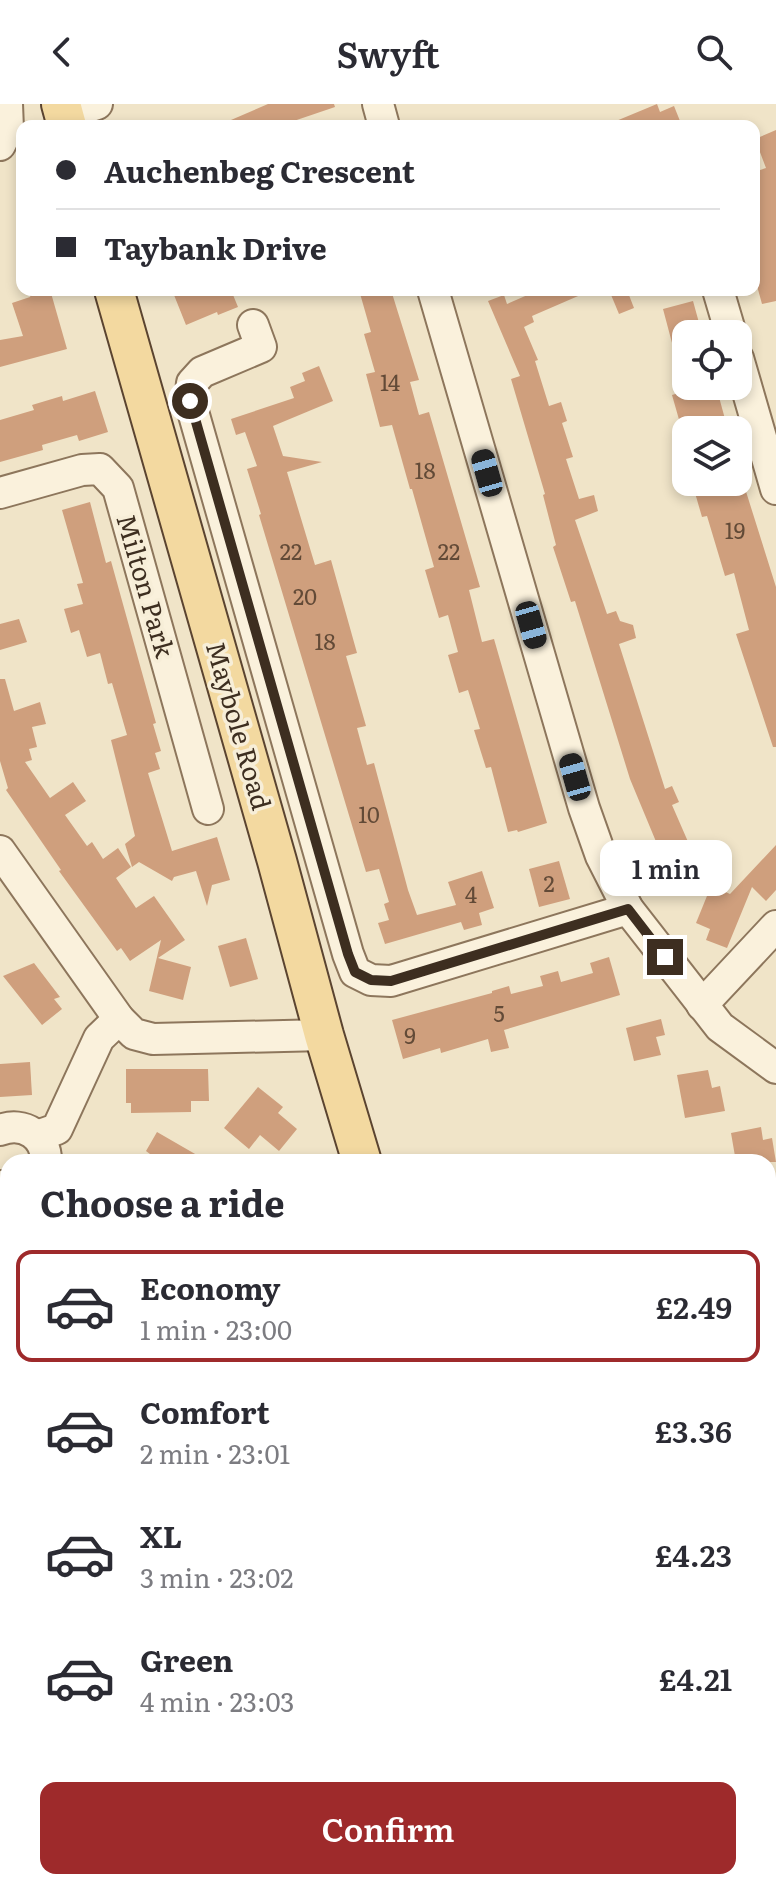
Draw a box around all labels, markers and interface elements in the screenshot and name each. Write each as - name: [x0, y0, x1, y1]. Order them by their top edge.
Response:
- text: Swyft: [336, 26, 440, 79]
- icon: back: [40, 30, 84, 74]
- icon: search: [692, 30, 736, 74]
- text: Auchenbeg Crescent: [104, 148, 415, 192]
- text: Taybank Drive: [104, 225, 327, 269]
- map controls: [672, 320, 752, 496]
- button: locate: [672, 320, 752, 400]
- house number: 14: [380, 365, 400, 398]
- route start: [172, 383, 208, 419]
- button: layers: [672, 416, 752, 496]
- car: [469, 447, 505, 499]
- house number: 18: [414, 453, 436, 486]
- street label: Milton Park: [108, 509, 187, 663]
- house number: 19: [725, 513, 745, 546]
- house number: 22: [280, 534, 302, 567]
- house number: 22: [438, 534, 460, 567]
- house number: 20: [293, 579, 317, 612]
- car: [513, 599, 549, 651]
- house number: 18: [314, 624, 336, 657]
- street label: Maybole Road: [198, 637, 283, 814]
- car: [557, 751, 593, 803]
- house number: 10: [358, 797, 380, 830]
- callout: 1 min: [599, 841, 731, 897]
- text: 1 min: [632, 848, 700, 887]
- house number: 2: [543, 866, 555, 899]
- house number: 4: [465, 877, 477, 910]
- route end: [647, 939, 683, 975]
- house number: 5: [493, 996, 505, 1029]
- house number: 9: [404, 1018, 416, 1051]
- text: Choose a ride: [40, 1175, 285, 1228]
- text: Economy: [140, 1265, 280, 1309]
- icon: car: [44, 1270, 116, 1342]
- text: £2.49: [656, 1284, 732, 1328]
- text: 1 min · 23:00: [140, 1309, 292, 1348]
- text: Comfort: [140, 1389, 270, 1433]
- icon: car: [44, 1394, 116, 1466]
- text: £3.36: [655, 1408, 732, 1452]
- text: 2 min · 23:01: [140, 1433, 290, 1472]
- text: XL: [140, 1513, 182, 1557]
- icon: car: [44, 1518, 116, 1590]
- text: £4.23: [655, 1532, 732, 1576]
- text: 3 min · 23:02: [140, 1557, 293, 1596]
- text: Green: [140, 1637, 233, 1681]
- icon: car: [44, 1642, 116, 1714]
- text: £4.21: [659, 1656, 732, 1700]
- text: 4 min · 23:03: [140, 1681, 294, 1720]
- button: Confirm: [40, 1782, 736, 1874]

